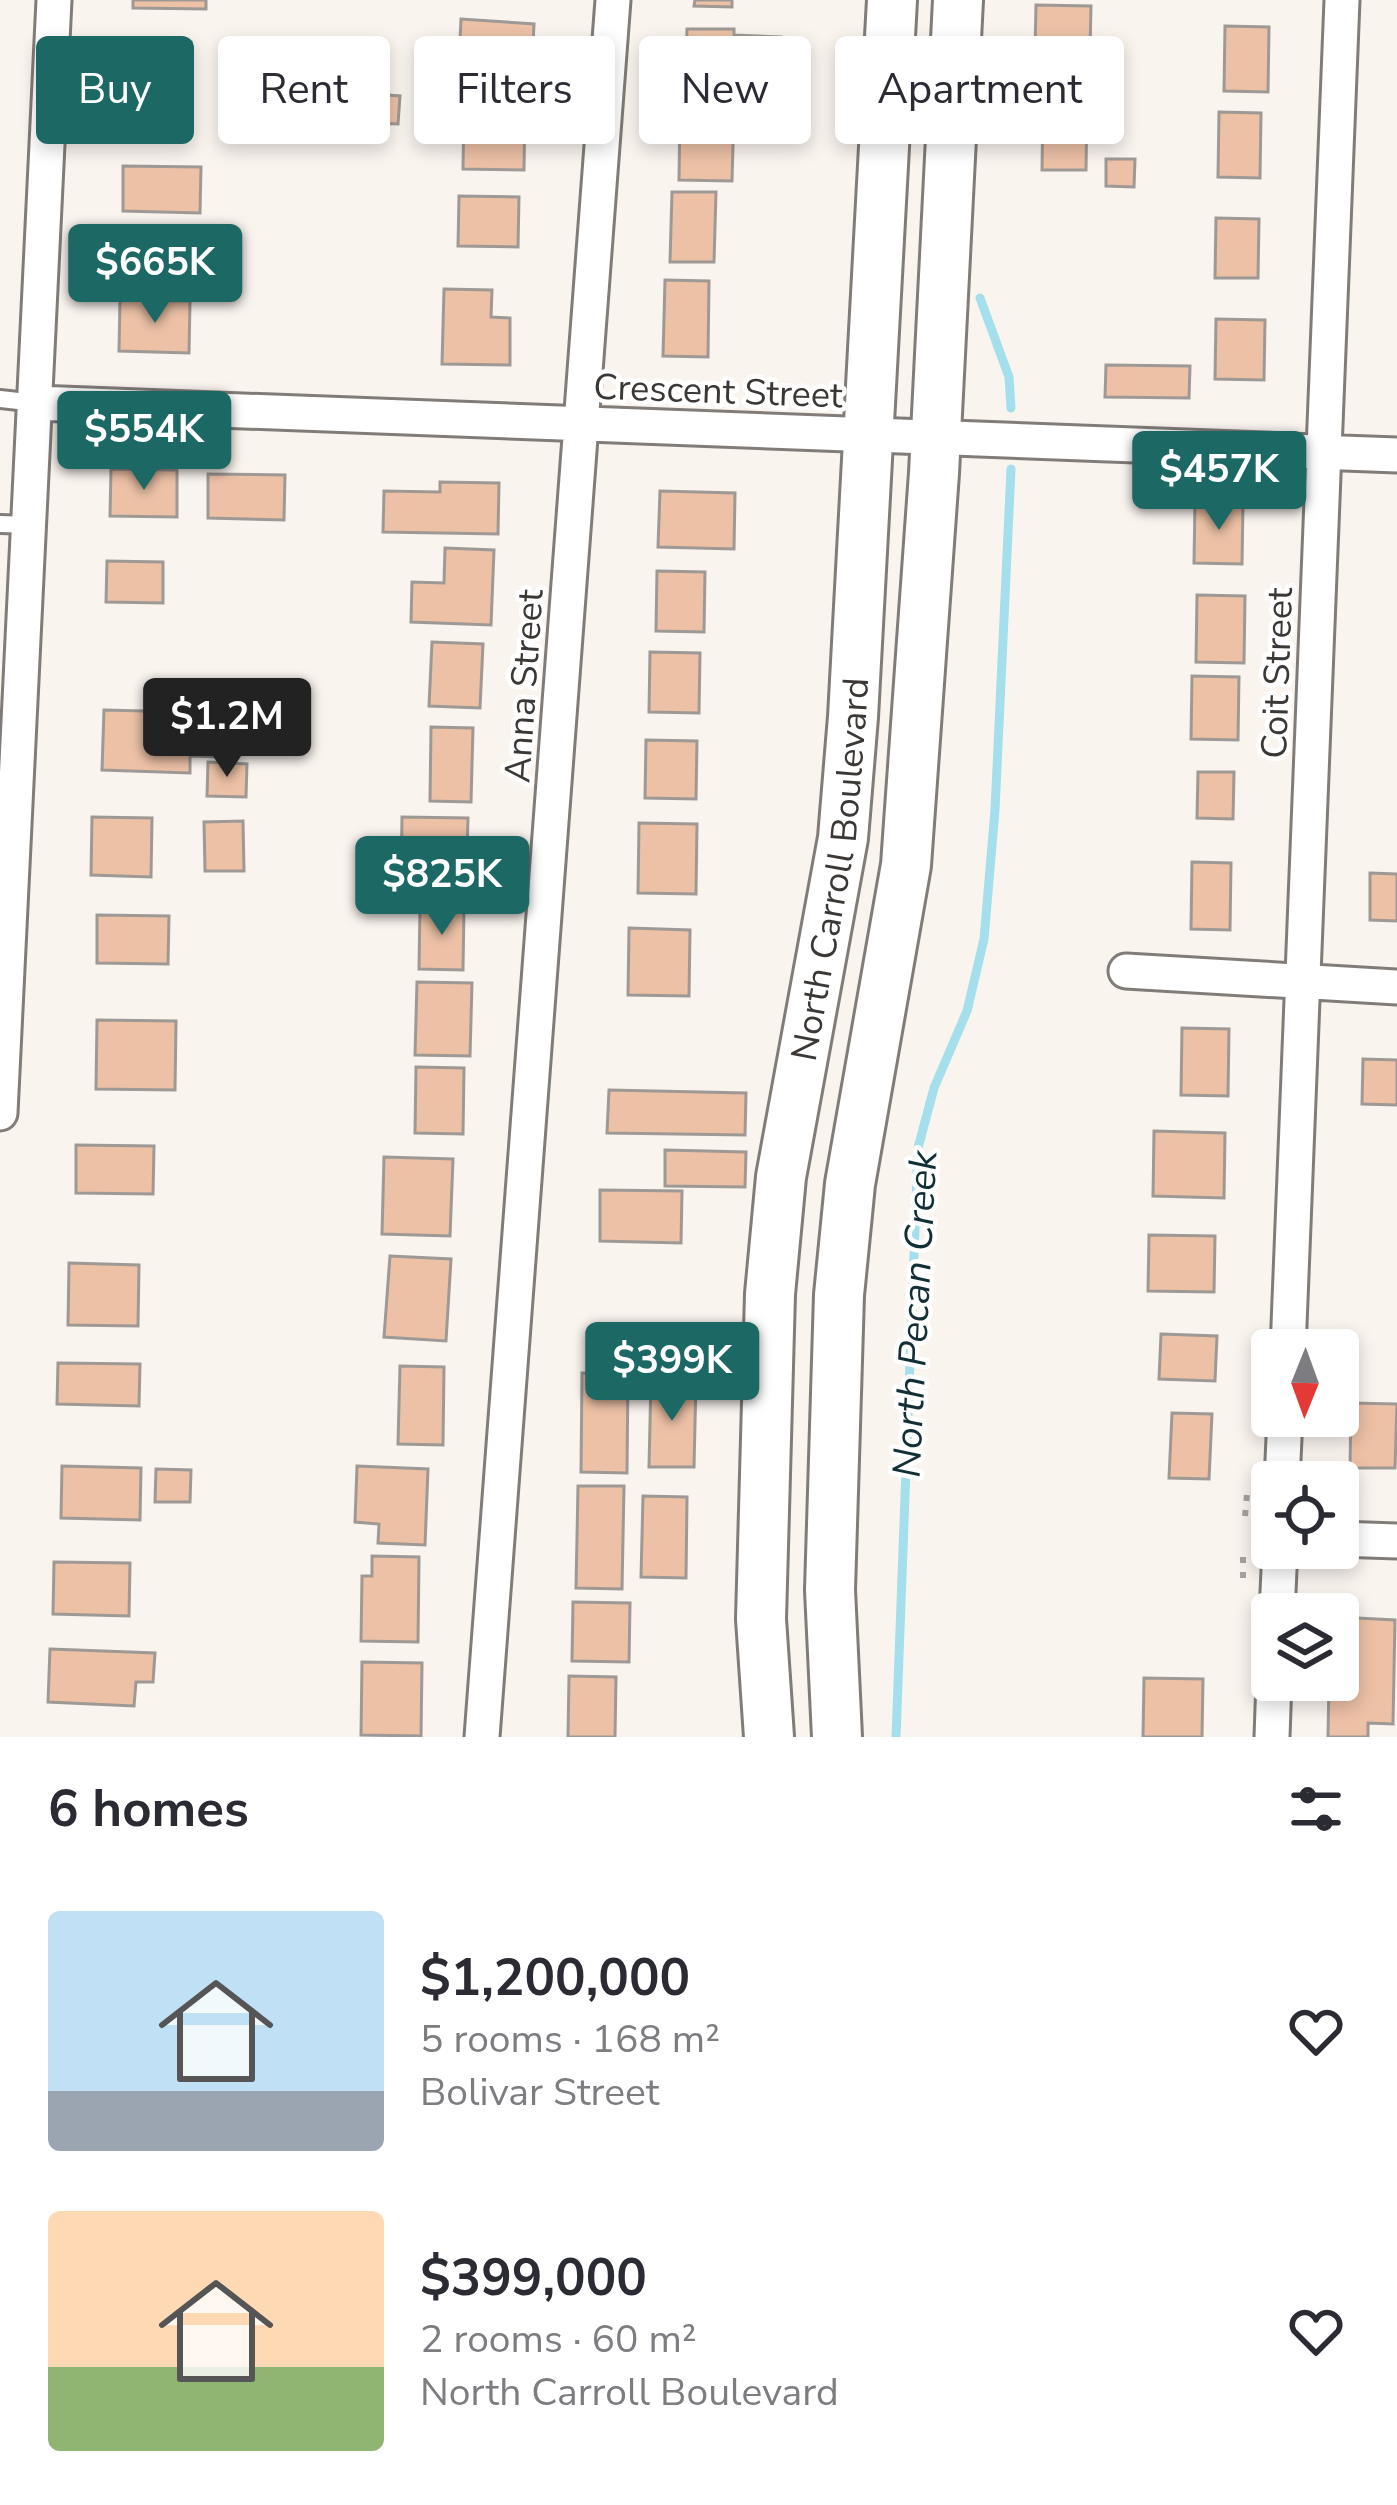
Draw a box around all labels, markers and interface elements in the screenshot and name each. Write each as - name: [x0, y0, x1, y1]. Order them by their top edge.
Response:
- chip: Buy: [36, 36, 194, 144]
- chip: Rent: [218, 36, 390, 144]
- chip: Filters: [414, 36, 615, 144]
- chip: New: [639, 36, 811, 144]
- chip: Apartment: [835, 36, 1124, 144]
- pin: $665K: [71, 224, 239, 326]
- text: $665K: [95, 236, 215, 289]
- street label: Crescent Street: [592, 363, 844, 420]
- pin: $554K: [60, 391, 228, 493]
- text: $554K: [84, 403, 204, 456]
- pin: $457K: [1135, 431, 1303, 533]
- text: $457K: [1159, 443, 1279, 496]
- street label: Coit Street: [1250, 586, 1305, 760]
- street label: Anna Street: [493, 587, 556, 784]
- street label: North Carroll Boulevard: [780, 676, 881, 1065]
- pin: $1.2M: [143, 678, 311, 780]
- text: $1.2M: [170, 690, 284, 743]
- pin: $825K: [358, 836, 526, 938]
- text: $825K: [382, 848, 502, 901]
- water label: North Pecan Creek: [880, 1148, 951, 1479]
- pin: $399K: [588, 1322, 756, 1424]
- north arrow: [1251, 1329, 1359, 1437]
- map controls: [1251, 1329, 1359, 1701]
- text: $399K: [612, 1334, 732, 1387]
- button: locate: [1251, 1461, 1359, 1569]
- button: layers: [1251, 1593, 1359, 1701]
- text: 6 homes: [48, 1774, 249, 1844]
- icon: filters: [1283, 1776, 1349, 1842]
- text: $1,200,000: [420, 1943, 690, 2013]
- icon: home: [144, 1959, 288, 2103]
- icon: heart: [1283, 1998, 1349, 2064]
- text: 5 rooms · 168 m²: [420, 2013, 720, 2066]
- text: Bolivar Street: [420, 2066, 659, 2119]
- text: $399,000: [420, 2243, 647, 2313]
- icon: home: [144, 2259, 288, 2403]
- icon: heart: [1283, 2298, 1349, 2364]
- text: 2 rooms · 60 m²: [420, 2313, 697, 2366]
- text: North Carroll Boulevard: [420, 2366, 839, 2419]

